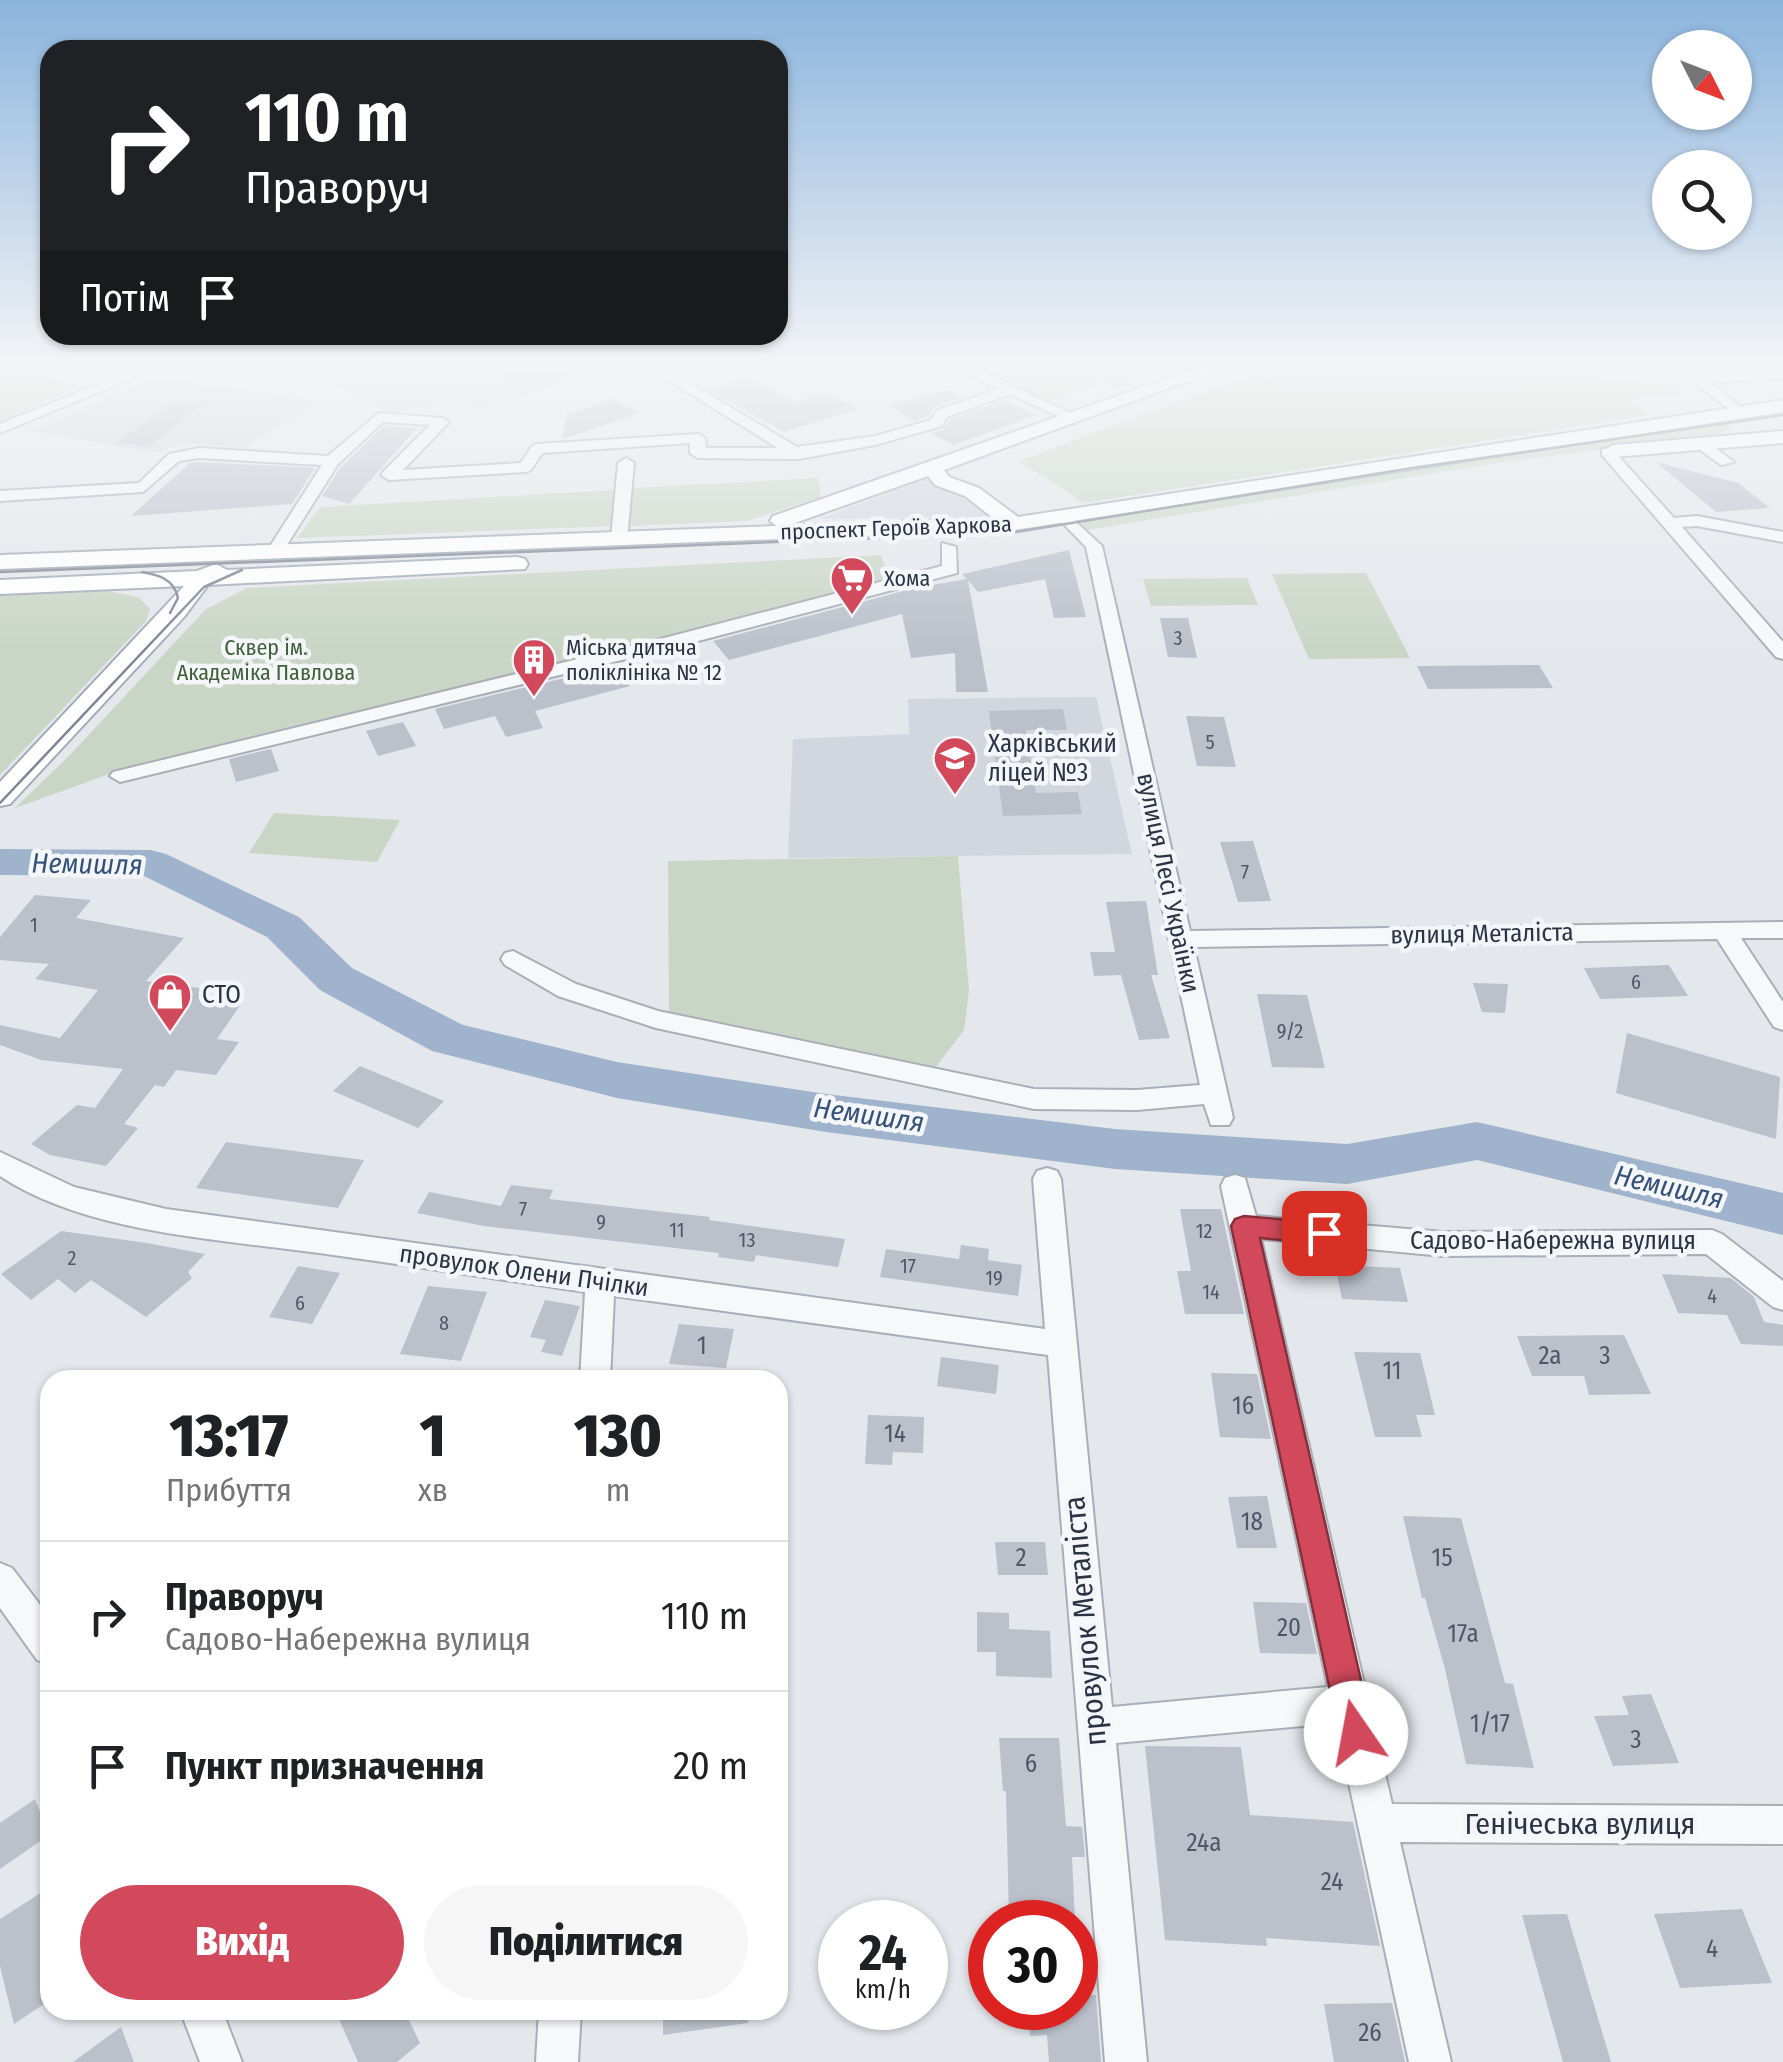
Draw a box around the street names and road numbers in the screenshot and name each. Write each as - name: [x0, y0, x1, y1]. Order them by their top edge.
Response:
- street label: проспект Героїв Харкова: [780, 510, 1012, 546]
- street label: вулиця Лесі Українки: [1130, 770, 1206, 996]
- street label: вулиця Металіста: [1390, 917, 1574, 951]
- street label: Садово-Набережна вулиця: [1410, 1226, 1696, 1256]
- street label: провулок Олени Пчілки: [397, 1239, 651, 1303]
- street label: провулок Металіста: [1056, 1495, 1114, 1747]
- street label: Генічеська вулиця: [1465, 1806, 1695, 1842]

